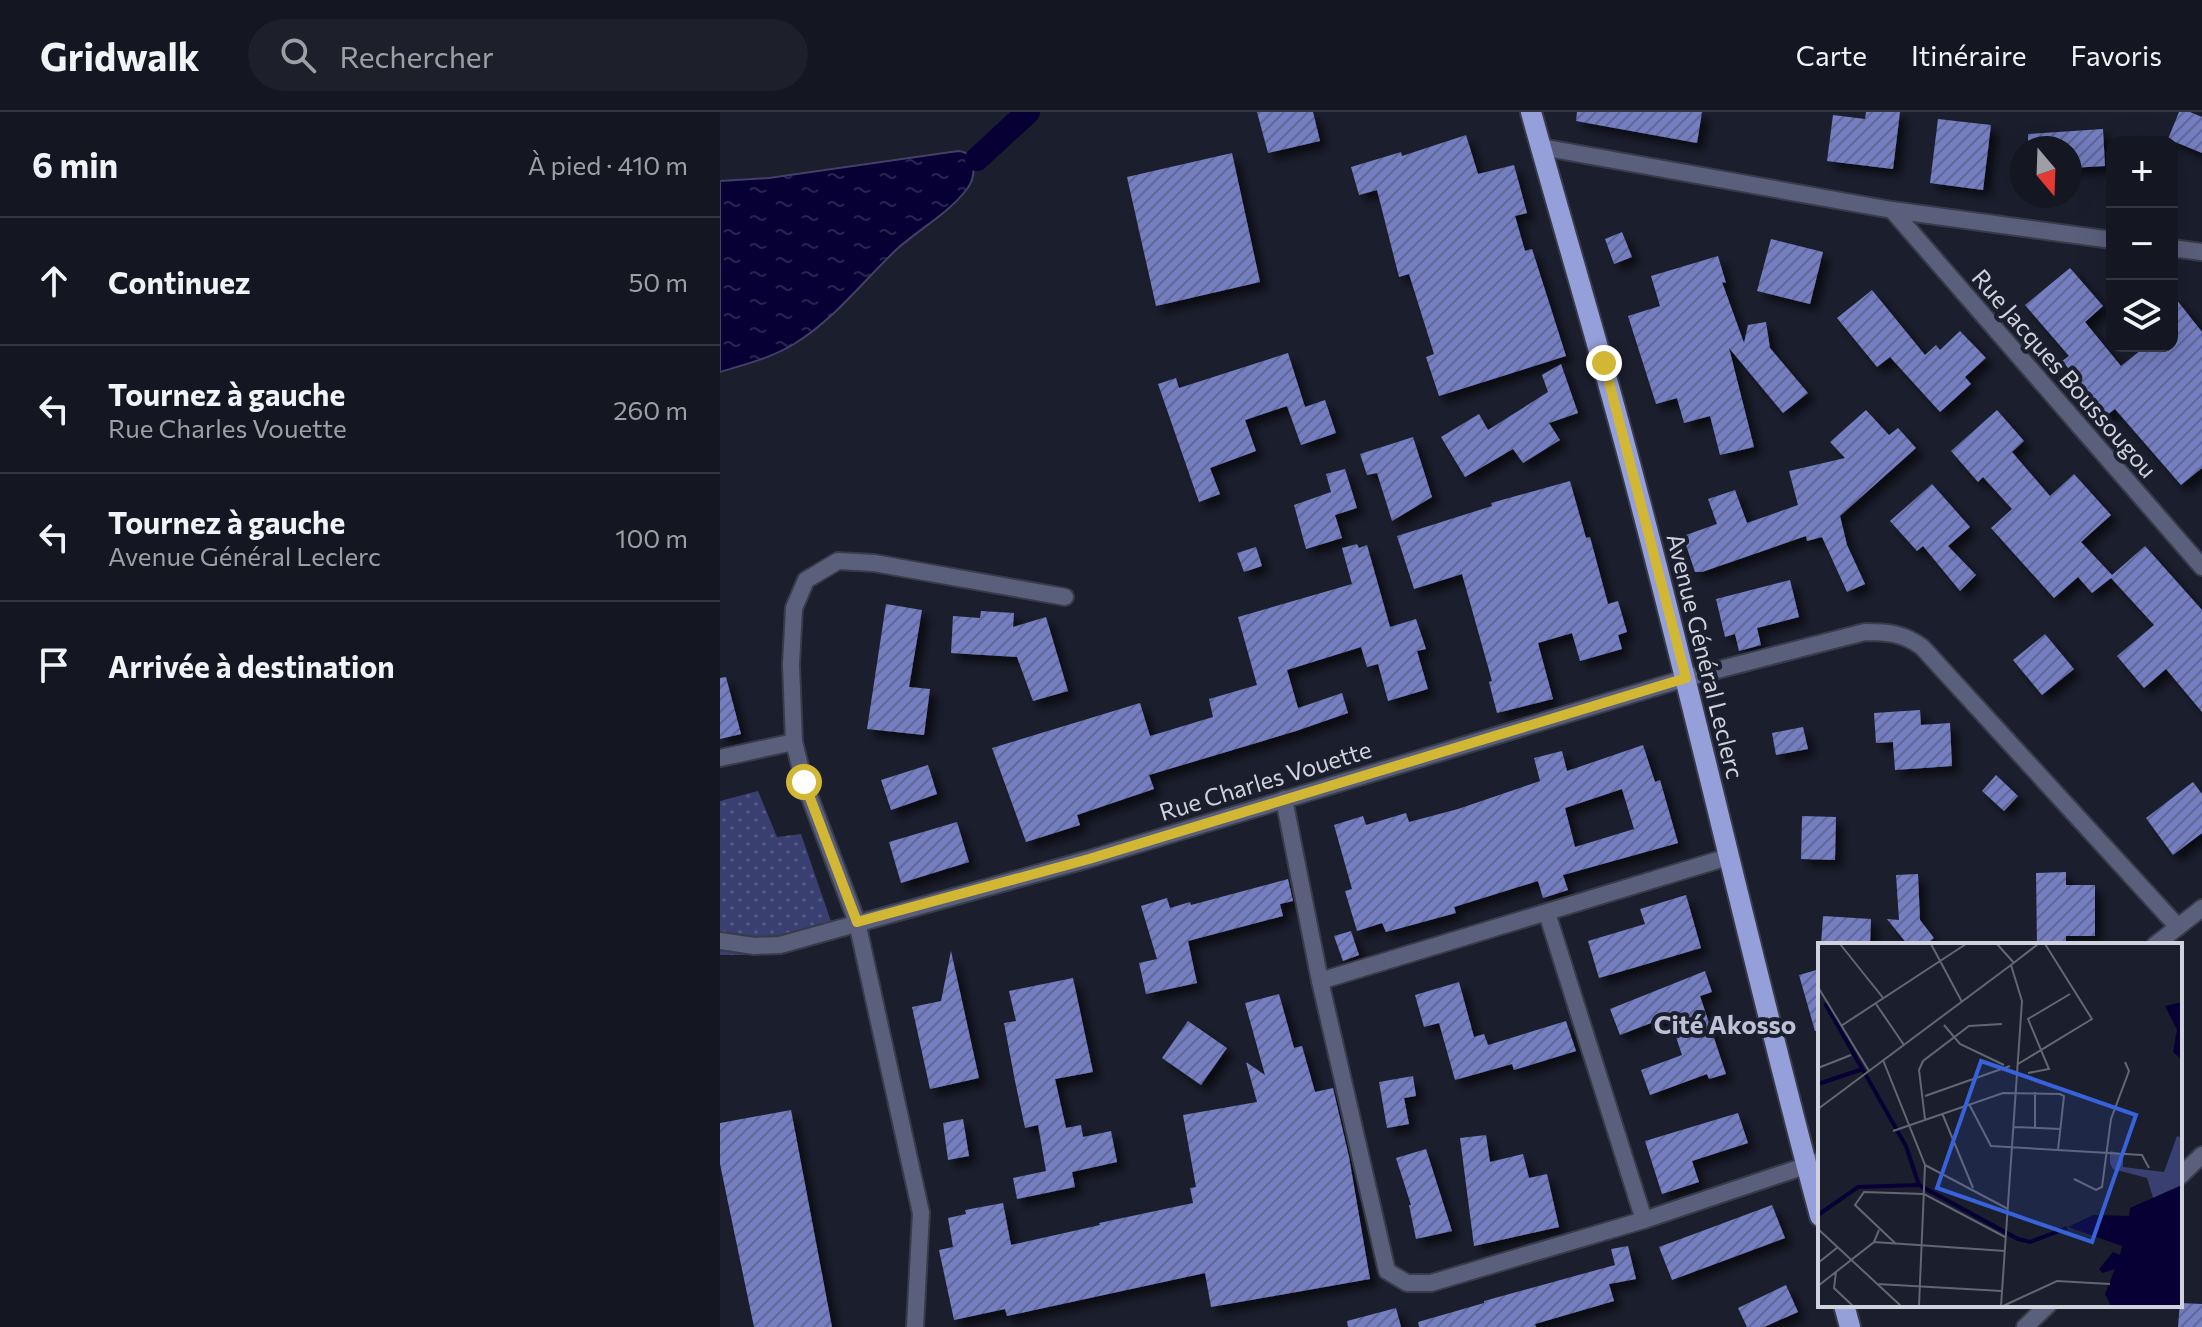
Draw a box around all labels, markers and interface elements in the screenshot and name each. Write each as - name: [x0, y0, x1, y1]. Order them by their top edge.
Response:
- search box: [248, 19, 808, 91]
- text: Gridwalk: [40, 32, 200, 79]
- icon: search: [276, 33, 320, 77]
- text: Rechercher: [340, 37, 494, 74]
- text: Carte: [1796, 38, 1867, 72]
- text: Itinéraire: [1911, 38, 2026, 72]
- text: Favoris: [2070, 38, 2162, 72]
- north arrow: [2010, 136, 2082, 208]
- map controls: [2106, 136, 2178, 352]
- button: +: [2106, 136, 2178, 208]
- text: 6 min: [32, 143, 118, 185]
- text: À pied · 410 m: [528, 149, 688, 180]
- button: −: [2106, 208, 2178, 280]
- icon: ahead: [32, 259, 76, 303]
- text: Continuez: [108, 263, 251, 300]
- street label: Rue Jacques Boussougou: [1966, 263, 2164, 483]
- text: 50 m: [628, 266, 688, 297]
- button: layers: [2106, 280, 2178, 352]
- route end: [1586, 345, 1622, 381]
- text: Tournez à gauche: [108, 375, 345, 412]
- icon: left: [32, 387, 76, 431]
- text: 260 m: [613, 394, 688, 425]
- text: Rue Charles Vouette: [108, 412, 347, 443]
- text: Tournez à gauche: [108, 503, 345, 540]
- icon: left: [32, 515, 76, 559]
- text: 100 m: [615, 522, 688, 553]
- street label: Avenue Général Leclerc: [1661, 530, 1751, 782]
- text: Avenue Général Leclerc: [108, 540, 381, 571]
- icon: arrive: [32, 643, 76, 687]
- text: Arrivée à destination: [108, 647, 395, 684]
- street label: Rue Charles Vouette: [1155, 734, 1375, 826]
- route start: [786, 764, 822, 800]
- inset map: [1818, 943, 2182, 1307]
- district label: Cité Akosso: [1654, 1008, 1796, 1039]

